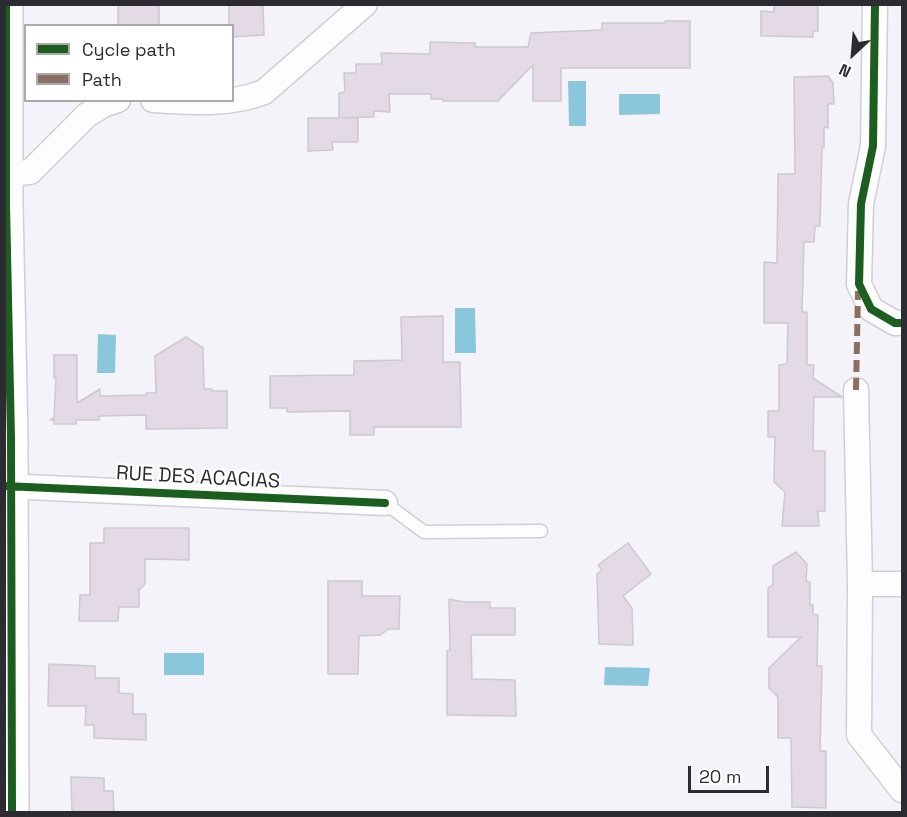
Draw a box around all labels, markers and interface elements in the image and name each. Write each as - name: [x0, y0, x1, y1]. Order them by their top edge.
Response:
- legend: [24, 24, 234, 102]
- north arrow: [823, 24, 883, 84]
- text: Cycle path: [82, 38, 176, 61]
- text: N: [835, 59, 854, 82]
- text: Path: [82, 68, 122, 91]
- street label: RUE DES ACACIAS: [115, 462, 281, 494]
- scale bar: [691, 754, 772, 792]
- text: 20 m: [699, 765, 742, 788]

